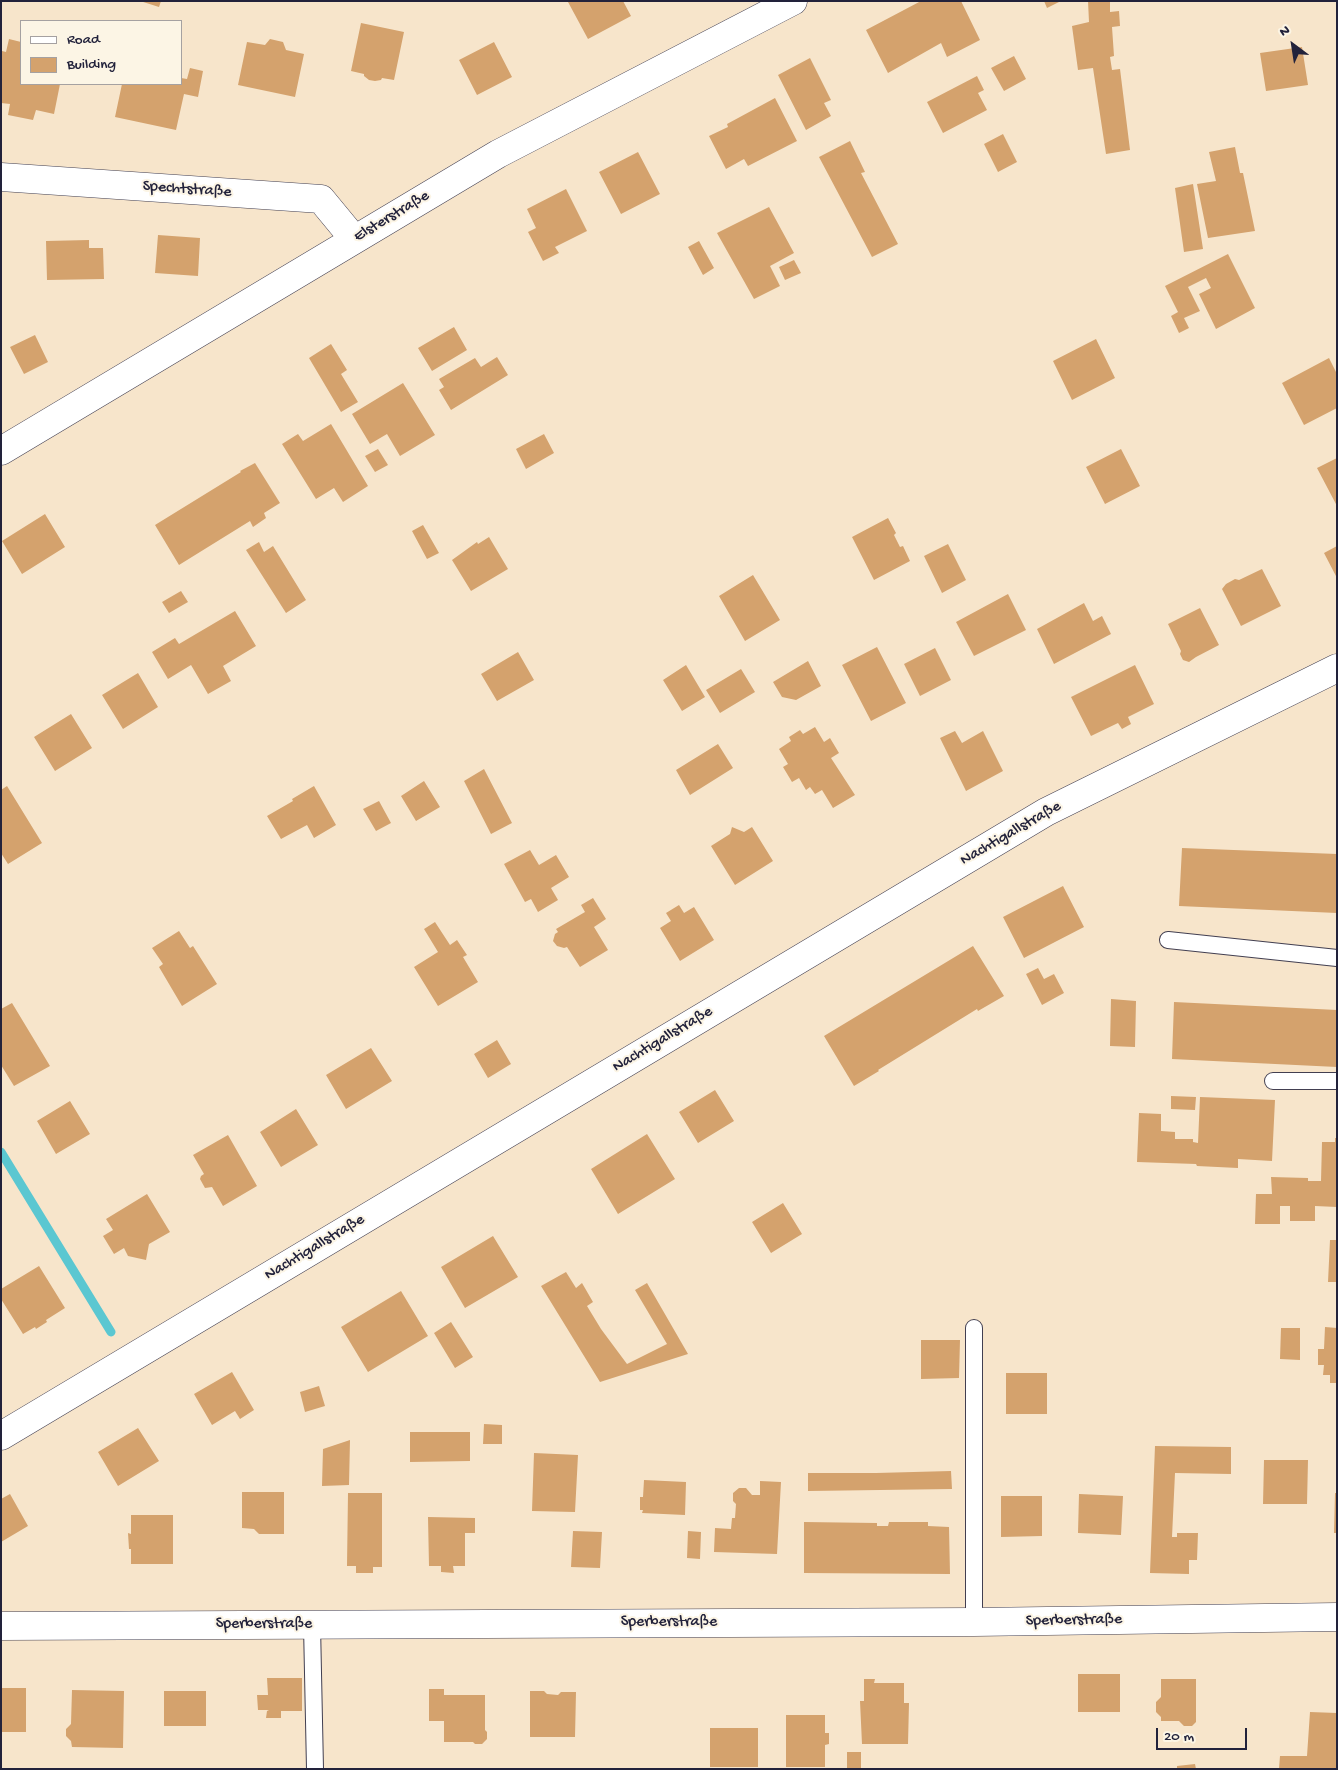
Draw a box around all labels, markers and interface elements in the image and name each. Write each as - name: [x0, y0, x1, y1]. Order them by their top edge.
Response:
- legend: [20, 20, 182, 85]
- north arrow: [1268, 20, 1318, 70]
- text: N: [1277, 22, 1293, 41]
- text: Road: [67, 31, 100, 49]
- text: Building: [67, 56, 116, 74]
- street label: Spechtstraße: [142, 177, 232, 203]
- street label: Elsterstraße: [351, 187, 433, 247]
- street label: Nachtigallstraße: [957, 797, 1065, 871]
- street label: Nachtigallstraße: [609, 1003, 717, 1077]
- street label: Nachtigallstraße: [261, 1211, 369, 1285]
- street label: Sperberstraße: [1026, 1611, 1122, 1631]
- street label: Sperberstraße: [621, 1613, 717, 1633]
- street label: Sperberstraße: [216, 1615, 312, 1635]
- scale bar: [1158, 1718, 1249, 1750]
- text: 20 m: [1164, 1728, 1194, 1746]

